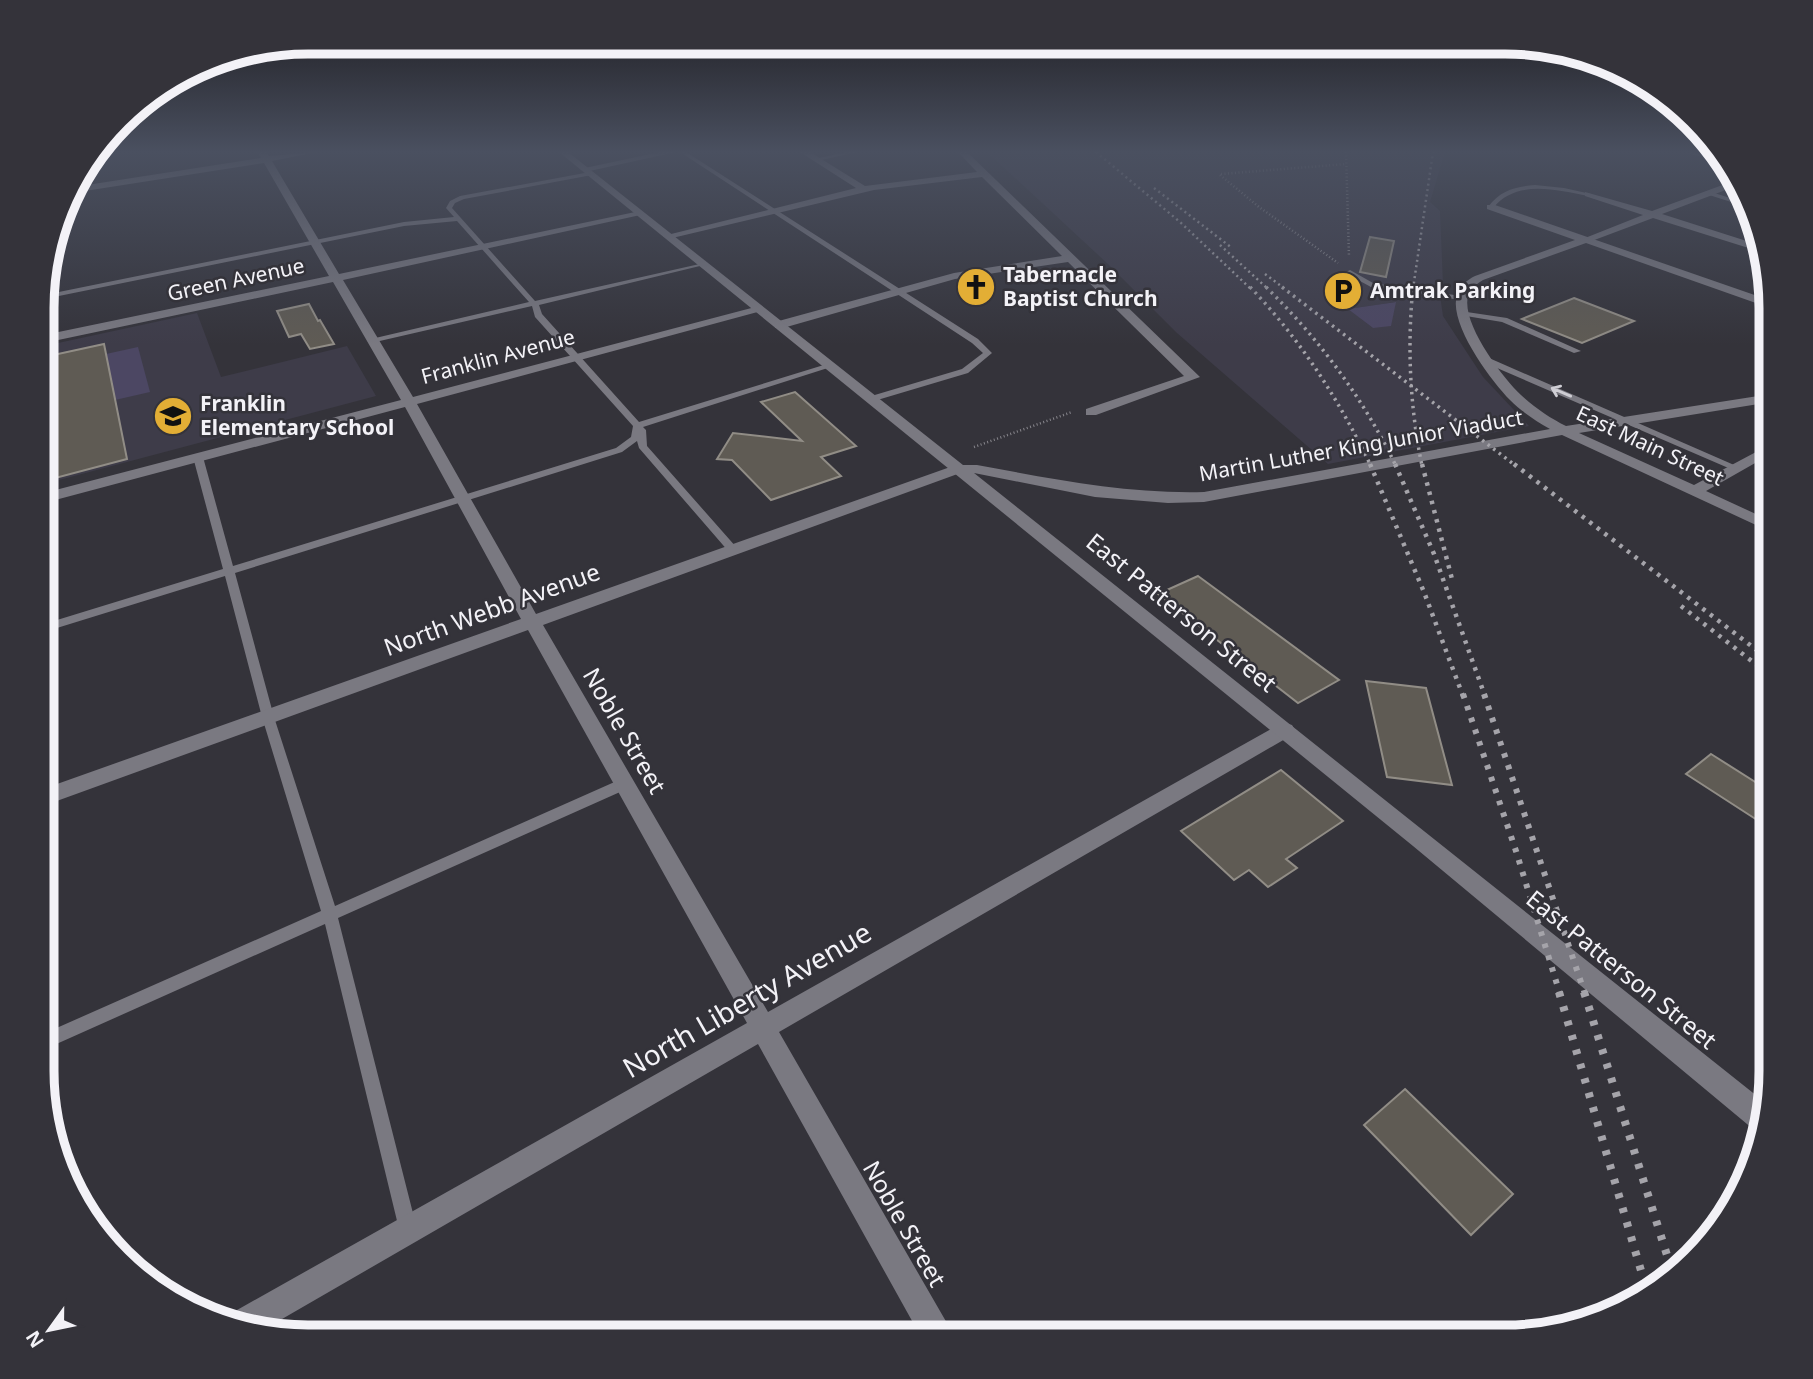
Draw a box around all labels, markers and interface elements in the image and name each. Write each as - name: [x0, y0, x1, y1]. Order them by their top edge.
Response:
- street label: Green Avenue: [165, 251, 307, 307]
- place label: Tabernacle Baptist Church: [1003, 260, 1158, 312]
- church icon: Tabernacle Baptist Church: [955, 266, 997, 308]
- parking icon: Amtrak Parking: [1322, 270, 1364, 312]
- place label: Amtrak Parking: [1370, 276, 1535, 304]
- street label: Franklin Avenue: [418, 322, 578, 390]
- one-way arrow: [1551, 385, 1572, 398]
- place label: Franklin Elementary School: [200, 389, 394, 441]
- school or university icon: Franklin Elementary School: [152, 395, 194, 437]
- street label: East Main Street: [1572, 399, 1729, 492]
- street label: Martin Luther King Junior Viaduct: [1197, 403, 1525, 487]
- street label: East Patterson Street: [1080, 525, 1284, 699]
- street label: North Webb Avenue: [379, 554, 604, 663]
- street label: Noble Street: [576, 661, 675, 800]
- street label: East Patterson Street: [1520, 882, 1724, 1056]
- street label: North Liberty Avenue: [615, 912, 878, 1086]
- street label: Noble Street: [856, 1154, 955, 1293]
- north arrow: [14, 1295, 84, 1365]
- text: N: [20, 1326, 50, 1353]

